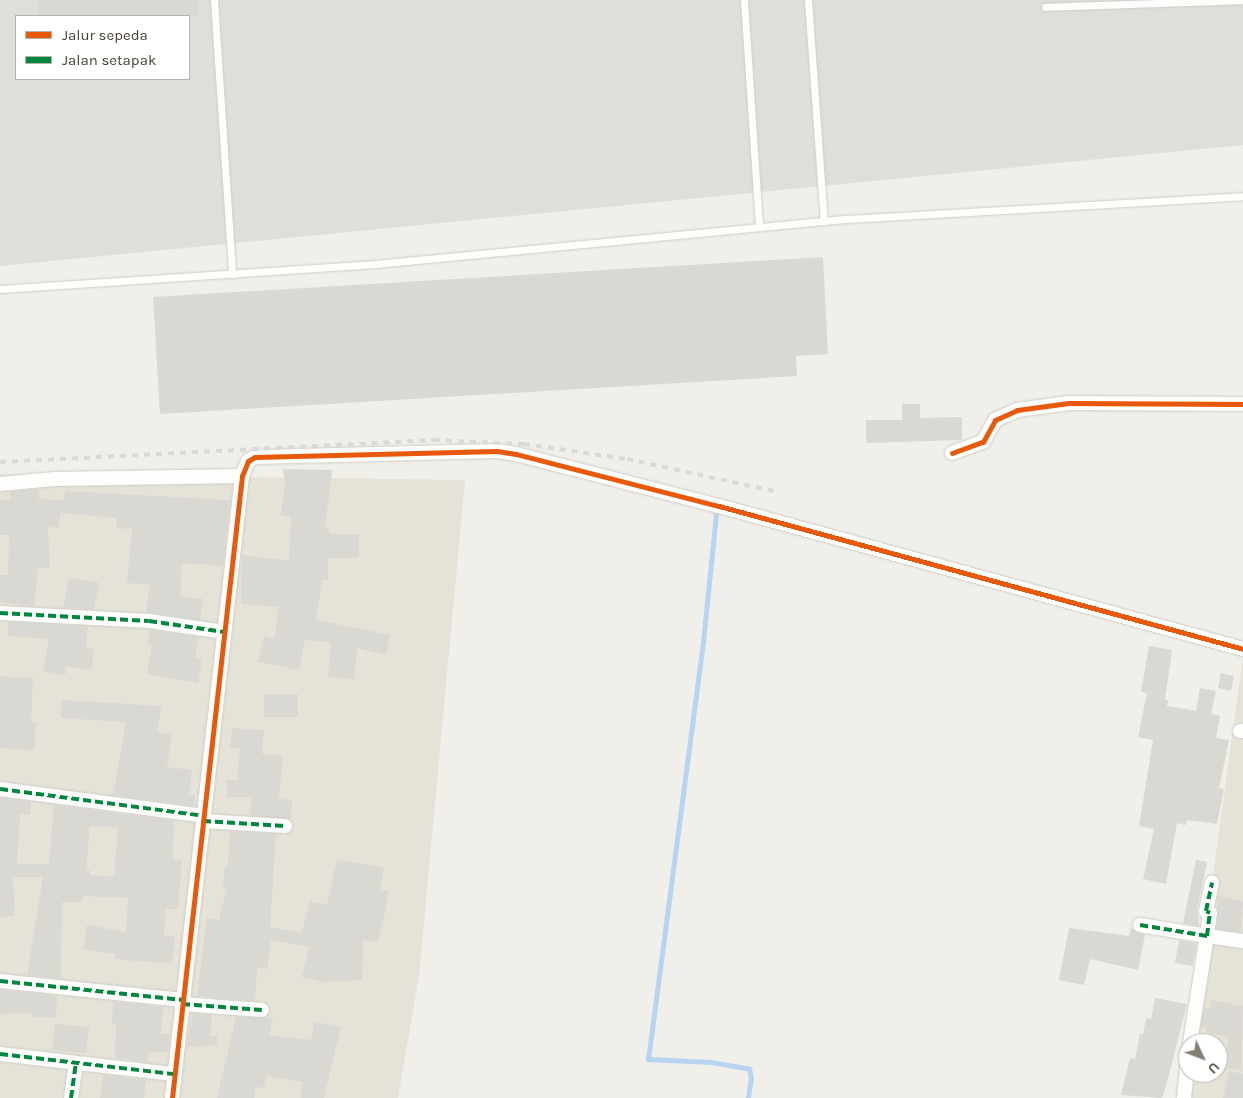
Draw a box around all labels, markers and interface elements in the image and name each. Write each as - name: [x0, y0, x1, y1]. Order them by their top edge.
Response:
- legend: [15, 15, 190, 80]
- text: Jalur sepeda: [62, 26, 148, 44]
- text: Jalan setapak: [62, 51, 156, 69]
- north arrow: [1178, 1033, 1228, 1083]
- text: U: [1204, 1059, 1223, 1077]

